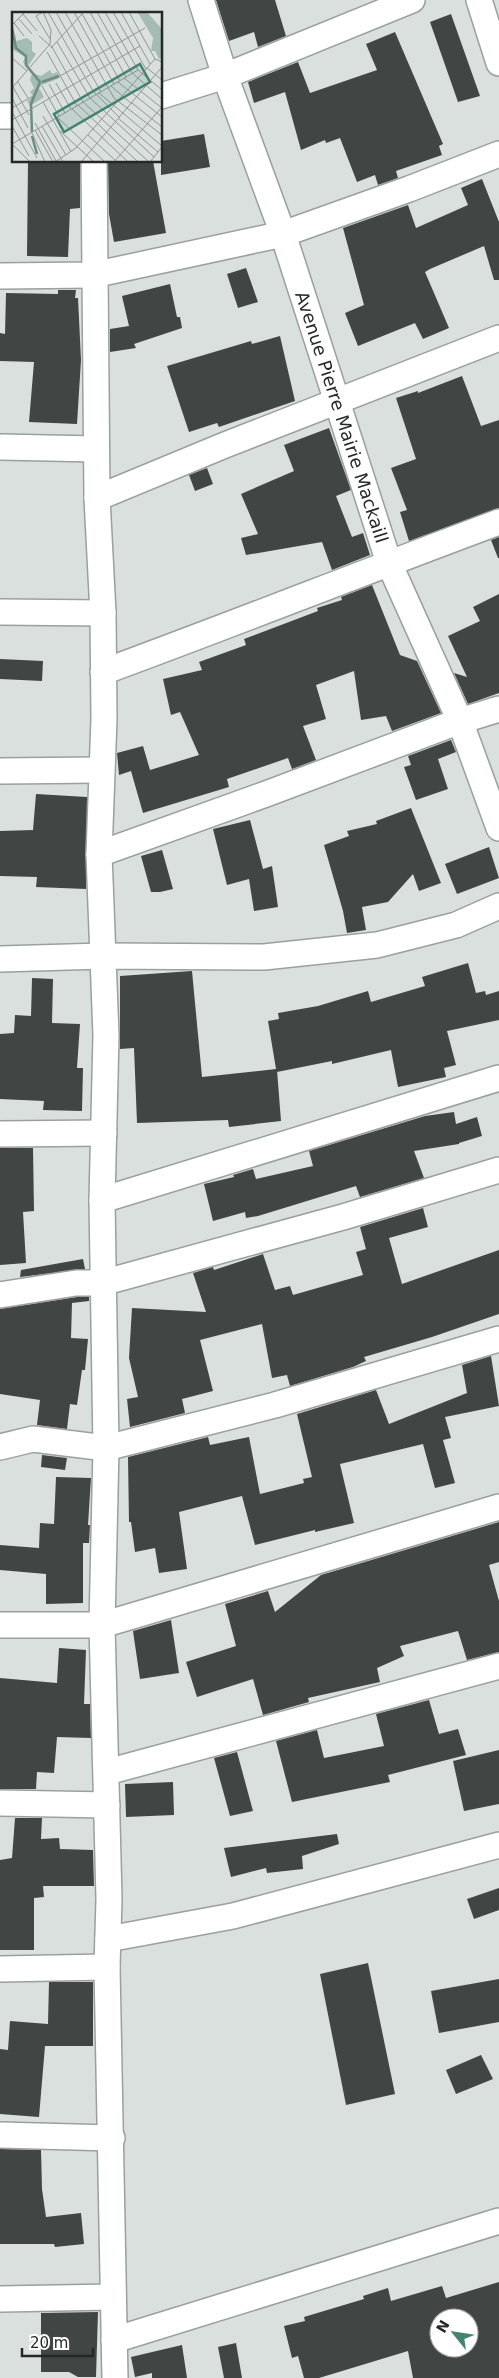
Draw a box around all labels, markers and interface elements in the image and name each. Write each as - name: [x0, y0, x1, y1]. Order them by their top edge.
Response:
- inset map: [12, 12, 162, 162]
- street label: Avenue Pierre Mairie Mackaill: [291, 289, 393, 545]
- north arrow: [429, 2308, 479, 2358]
- text: N: [433, 2317, 453, 2336]
- scale bar: [22, 2326, 94, 2358]
- text: 20 m: [30, 2334, 68, 2352]

